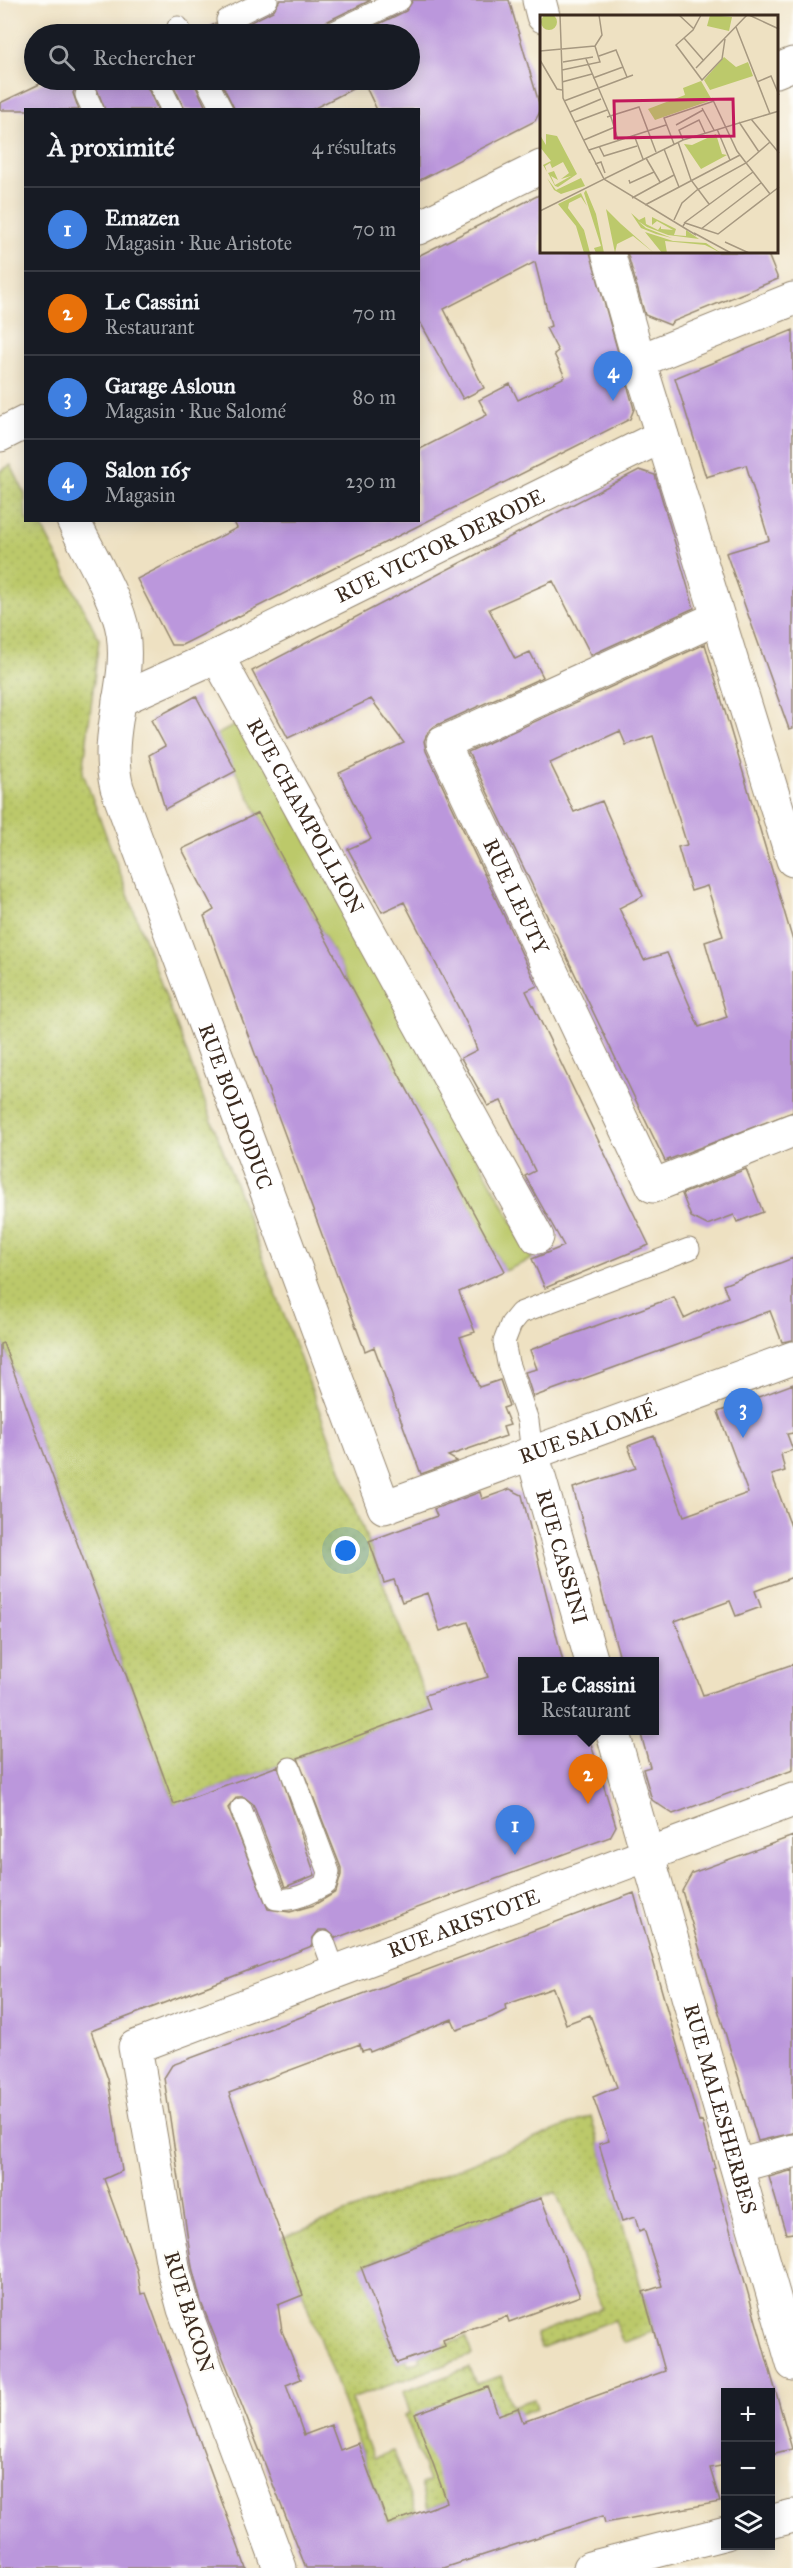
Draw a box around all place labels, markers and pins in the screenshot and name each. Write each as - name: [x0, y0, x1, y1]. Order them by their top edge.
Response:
- pin: 4: [594, 352, 632, 401]
- pin: 3: [724, 1388, 762, 1438]
- pin: 2: [568, 1754, 608, 1804]
- pin: 1: [496, 1806, 534, 1855]

